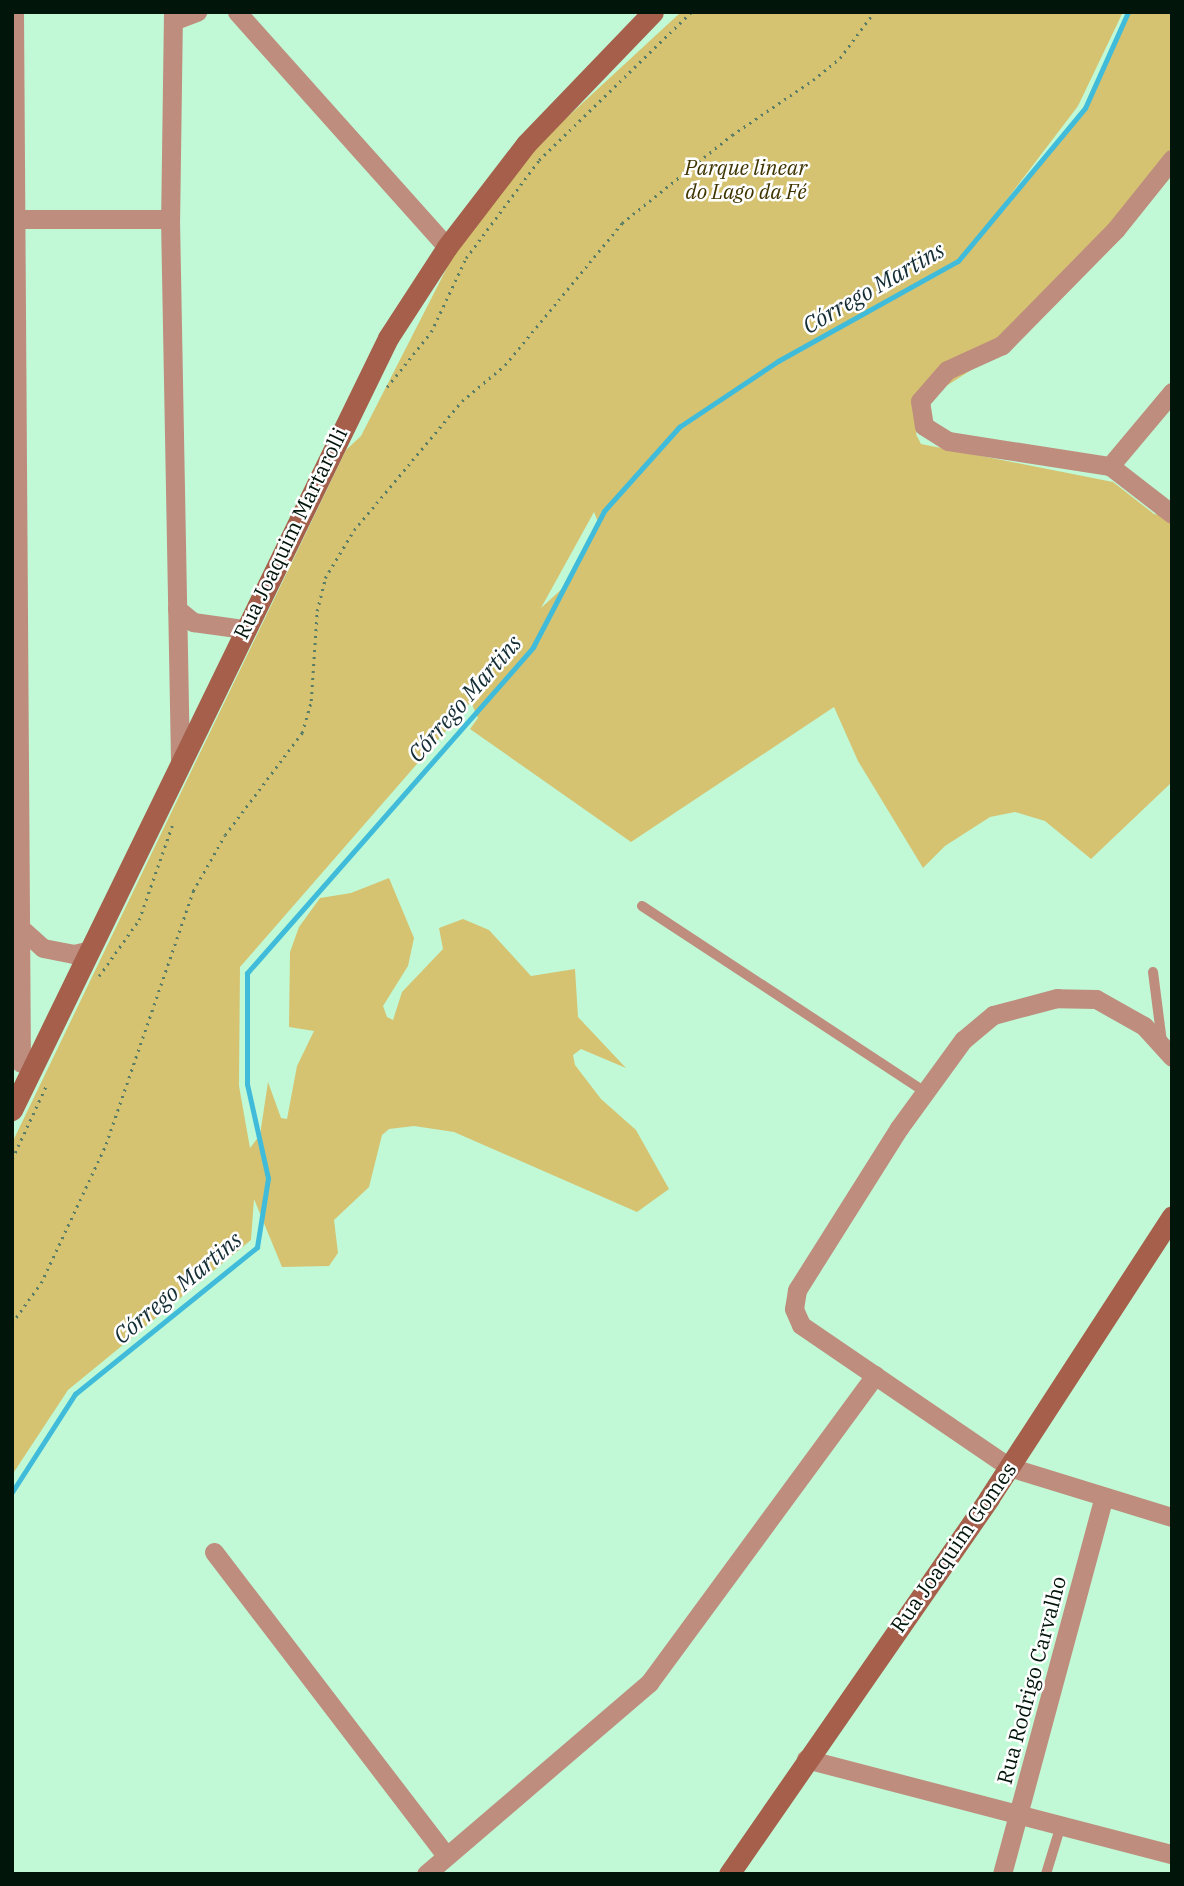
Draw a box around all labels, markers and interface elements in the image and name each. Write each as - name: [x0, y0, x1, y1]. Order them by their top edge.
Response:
- park label: Parque linear do Lago da Fé: [685, 154, 807, 204]
- water label: Córrego Martins: [797, 235, 949, 339]
- street label: Rua Joaquim Martarolli: [228, 423, 352, 643]
- water label: Córrego Martins: [401, 629, 527, 767]
- water label: Córrego Martins: [107, 1225, 247, 1349]
- street label: Rua Joaquim Gomes: [885, 1457, 1021, 1637]
- street label: Rua Rodrigo Carvalho: [991, 1573, 1071, 1787]

